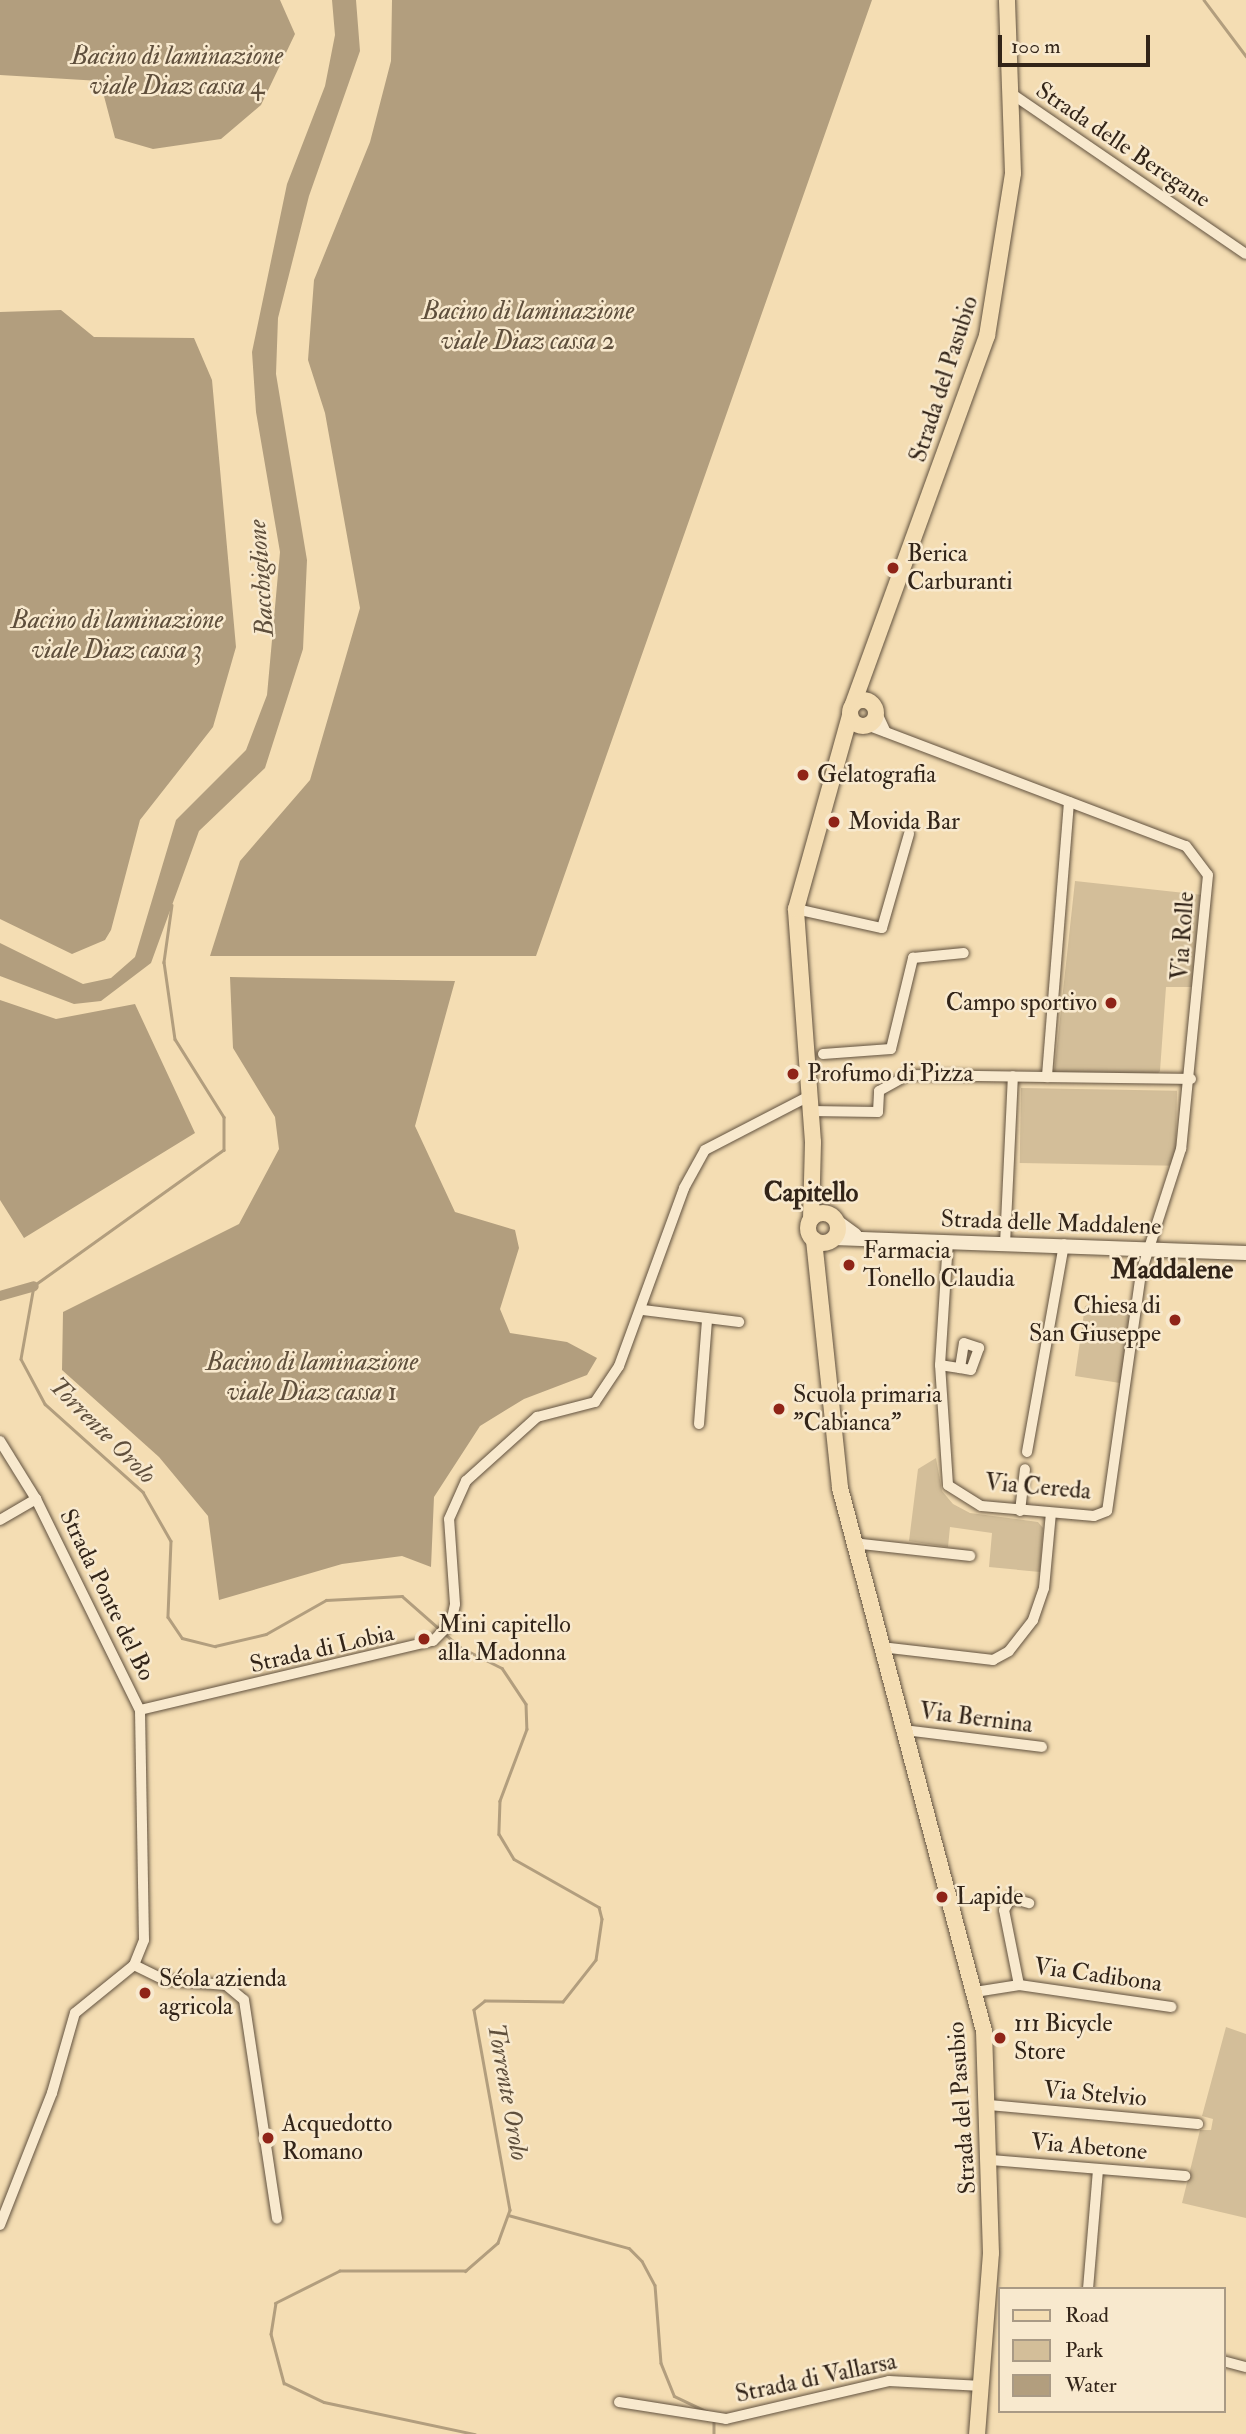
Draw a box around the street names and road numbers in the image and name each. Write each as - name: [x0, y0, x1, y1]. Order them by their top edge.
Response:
- street label: Strada delle Beregane: [1030, 76, 1216, 214]
- street label: Strada del Pasubio: [904, 292, 984, 466]
- street label: Via Rolle: [1166, 891, 1200, 981]
- street label: Strada delle Maddalene: [940, 1205, 1162, 1241]
- street label: Via Cereda: [984, 1468, 1092, 1506]
- street label: Strada Ponte del Bo: [53, 1505, 161, 1685]
- street label: Strada di Lobia: [247, 1618, 397, 1680]
- street label: Via Bernina: [918, 1697, 1034, 1739]
- street label: Via Cadibona: [1032, 1952, 1164, 1998]
- street label: Strada del Pasubio: [942, 2021, 982, 2195]
- street label: Via Stelvio: [1042, 2075, 1148, 2113]
- street label: Via Abetone: [1030, 2128, 1148, 2166]
- street label: Strada di Vallarsa: [733, 2347, 899, 2409]

